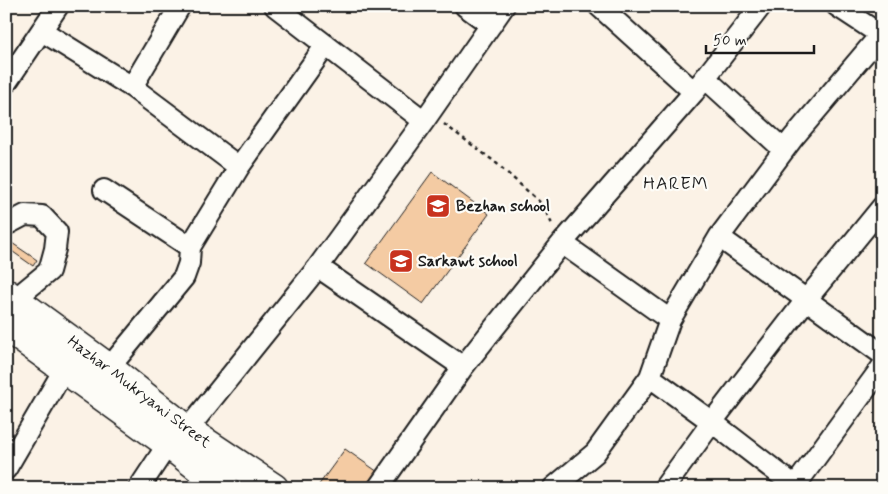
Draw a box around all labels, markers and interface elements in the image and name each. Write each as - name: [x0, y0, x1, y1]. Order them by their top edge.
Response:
- scale bar: [706, 22, 813, 54]
- text: 50 m: [713, 31, 747, 51]
- district label: HAREM: [643, 172, 709, 196]
- school or university icon: Bezhan school: [425, 193, 451, 219]
- place label: Bezhan school: [456, 196, 550, 217]
- school or university icon: Sarkawt school: [388, 248, 414, 274]
- place label: Sarkawt school: [418, 251, 518, 272]
- street label: Hazhar Mukryani Street: [63, 331, 216, 453]

